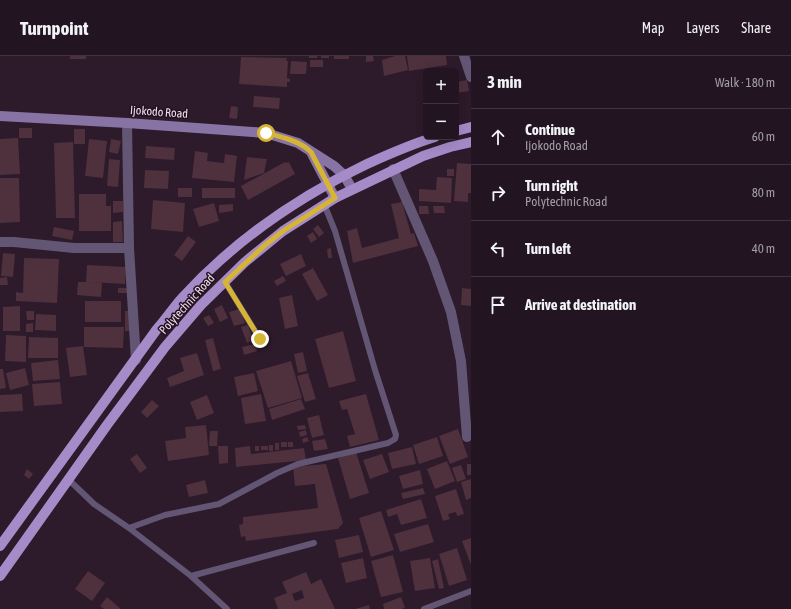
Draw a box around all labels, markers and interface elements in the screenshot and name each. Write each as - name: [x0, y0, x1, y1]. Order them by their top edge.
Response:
- text: Turnpoint: [20, 17, 88, 39]
- text: Map: [642, 20, 664, 36]
- text: Layers: [686, 20, 719, 36]
- text: Share: [741, 20, 771, 36]
- map controls: [423, 68, 459, 140]
- button: +: [423, 68, 459, 104]
- text: 3 min: [487, 72, 522, 92]
- text: Walk · 180 m: [715, 75, 775, 90]
- street label: Ijokodo Road: [130, 103, 188, 121]
- button: −: [423, 104, 459, 140]
- text: Continue: [525, 121, 575, 138]
- route start: [257, 124, 275, 142]
- icon: ahead: [487, 126, 509, 148]
- text: 60 m: [752, 129, 775, 144]
- text: Ijokodo Road: [525, 138, 588, 153]
- text: Turn right: [525, 177, 578, 194]
- icon: right: [487, 182, 509, 204]
- text: 80 m: [752, 185, 775, 200]
- text: Polytechnic Road: [525, 194, 607, 209]
- icon: left: [487, 238, 509, 260]
- text: Turn left: [525, 240, 571, 257]
- text: 40 m: [752, 241, 775, 256]
- street label: Polytechnic Road: [156, 271, 218, 337]
- icon: arrive: [487, 294, 509, 316]
- text: Arrive at destination: [525, 296, 636, 313]
- route end: [251, 330, 269, 348]

